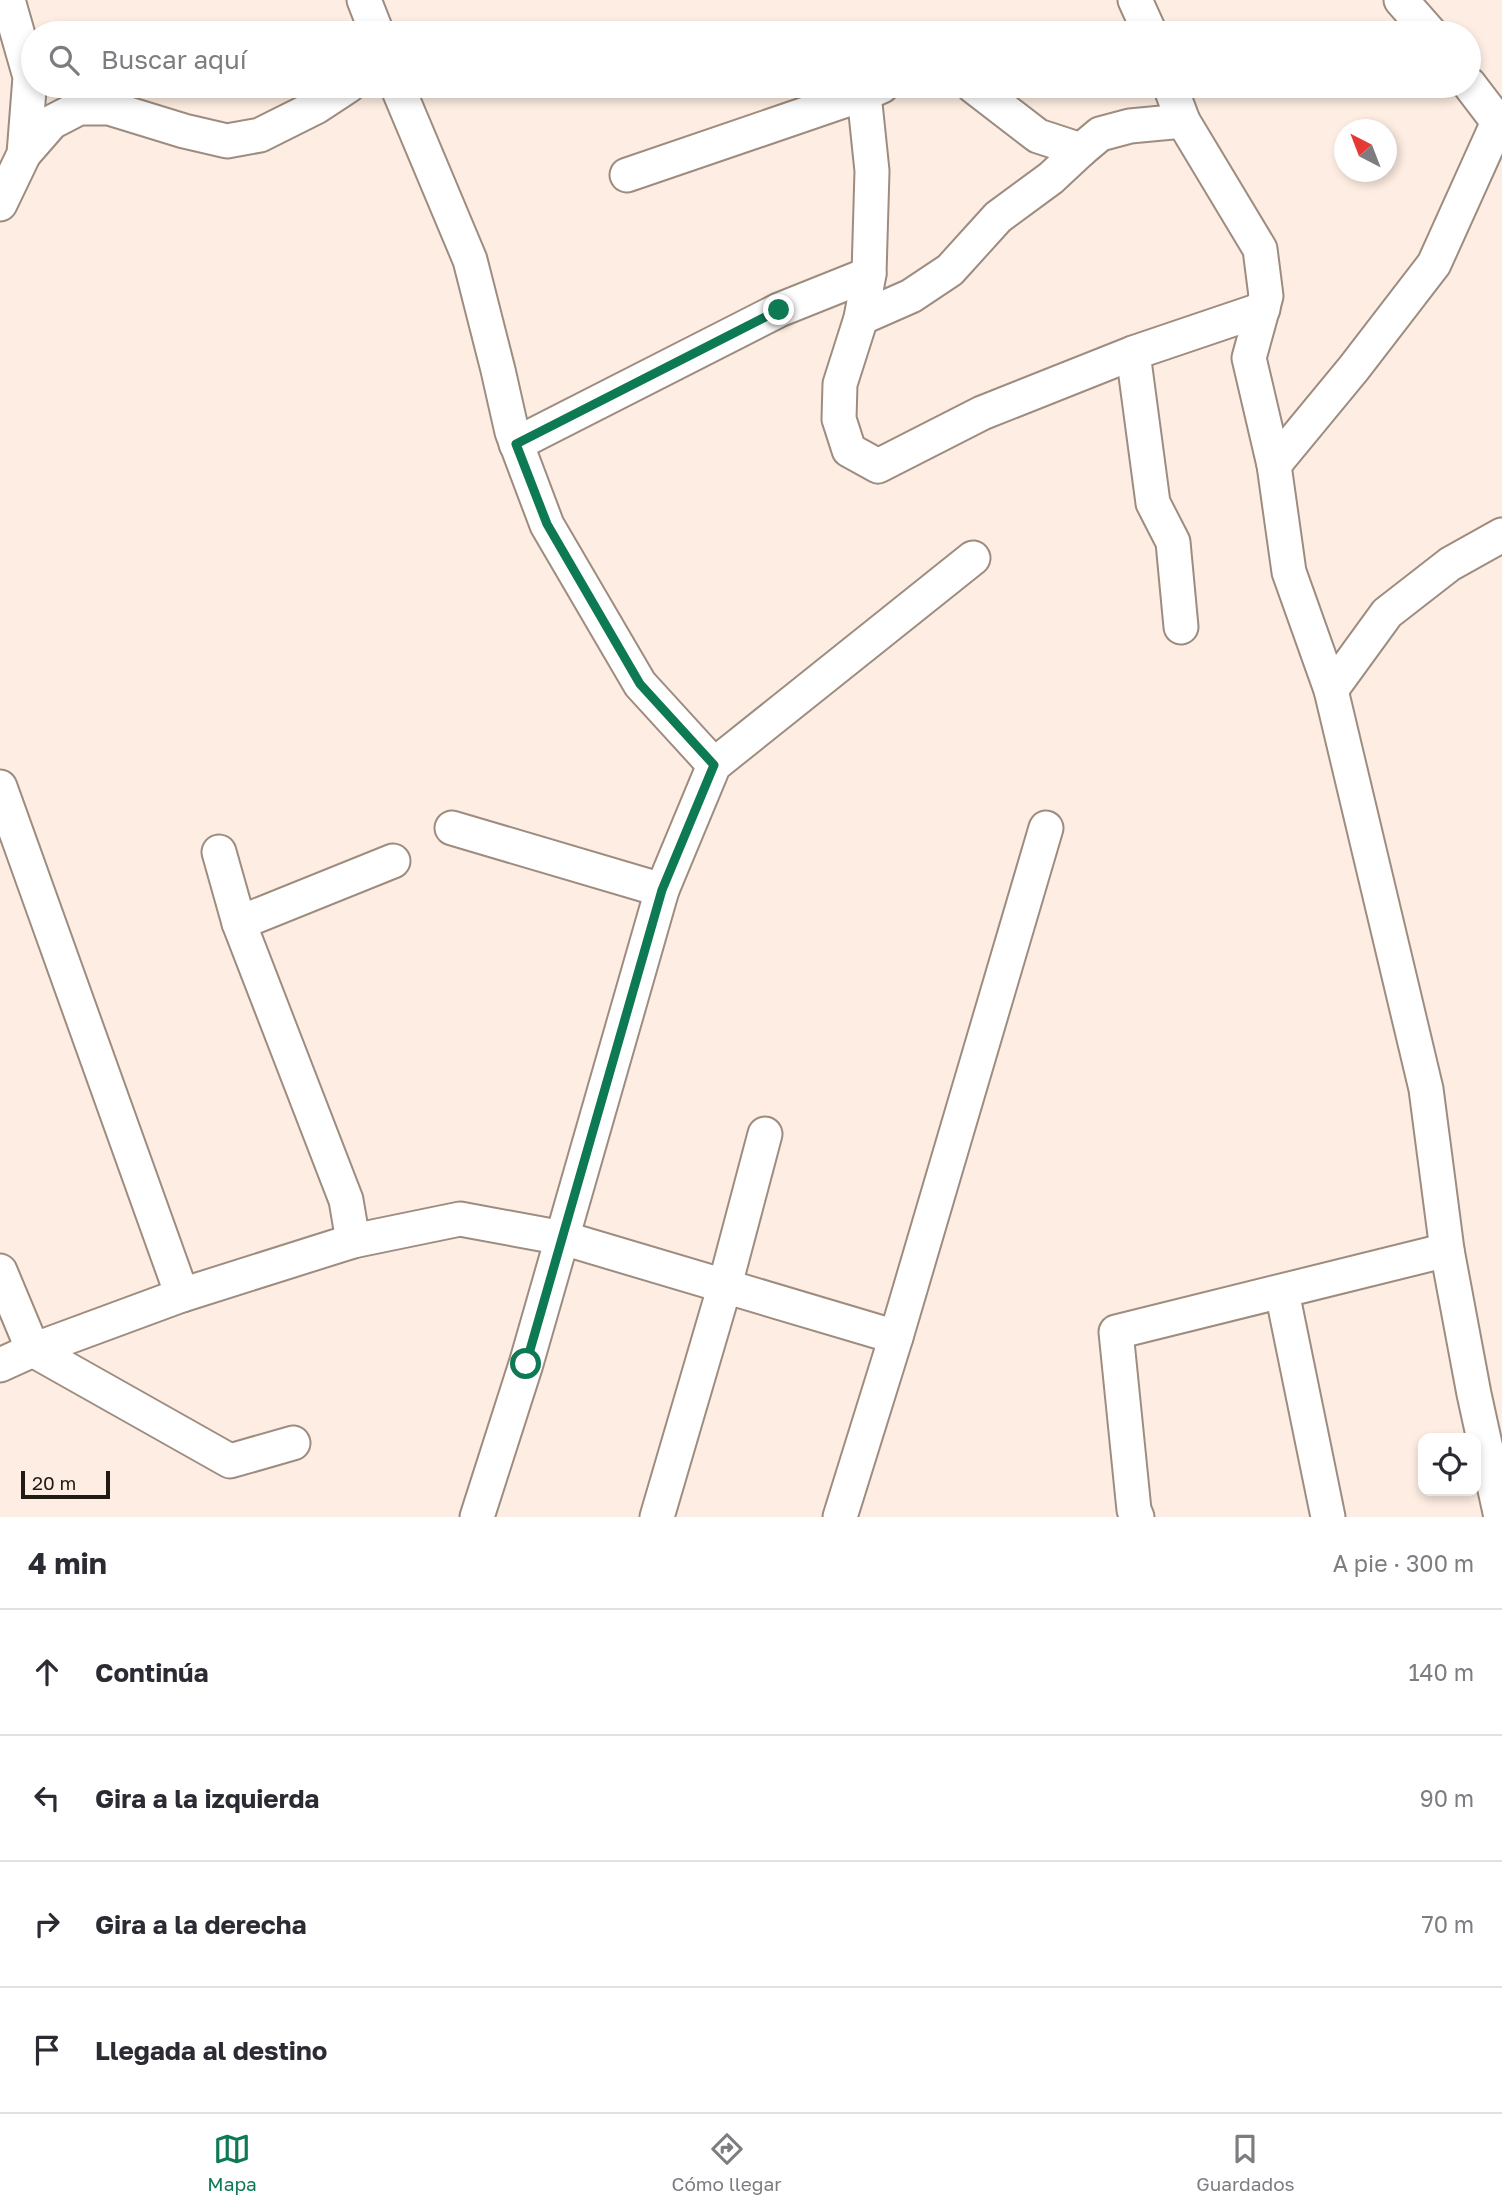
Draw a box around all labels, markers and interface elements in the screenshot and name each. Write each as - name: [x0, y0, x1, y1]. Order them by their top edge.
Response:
- search box: [21, 21, 1481, 98]
- icon: search: [45, 41, 83, 79]
- text: Buscar aquí: [101, 44, 247, 75]
- north arrow: [1334, 119, 1397, 182]
- route end: [763, 294, 794, 325]
- route start: [510, 1348, 541, 1379]
- map controls: [1418, 1433, 1481, 1496]
- button: locate: [1418, 1433, 1481, 1496]
- scale bar: [21, 1468, 110, 1500]
- text: 20 m: [32, 1471, 76, 1494]
- text: 4 min: [28, 1545, 107, 1581]
- text: A pie · 300 m: [1333, 1549, 1474, 1577]
- icon: ahead: [28, 1653, 66, 1691]
- text: Continúa: [95, 1657, 209, 1688]
- text: 140 m: [1408, 1658, 1474, 1686]
- icon: left: [28, 1779, 66, 1817]
- text: Gira a la izquierda: [95, 1783, 319, 1814]
- text: 90 m: [1420, 1784, 1474, 1812]
- icon: right: [28, 1905, 66, 1943]
- text: Gira a la derecha: [95, 1909, 307, 1940]
- text: 70 m: [1421, 1910, 1474, 1938]
- icon: arrive: [28, 2031, 66, 2069]
- text: Llegada al destino: [95, 2035, 327, 2066]
- tab: Mapa: [207, 2130, 257, 2195]
- tab: Cómo llegar: [671, 2130, 782, 2195]
- tab: Guardados: [1196, 2130, 1295, 2195]

